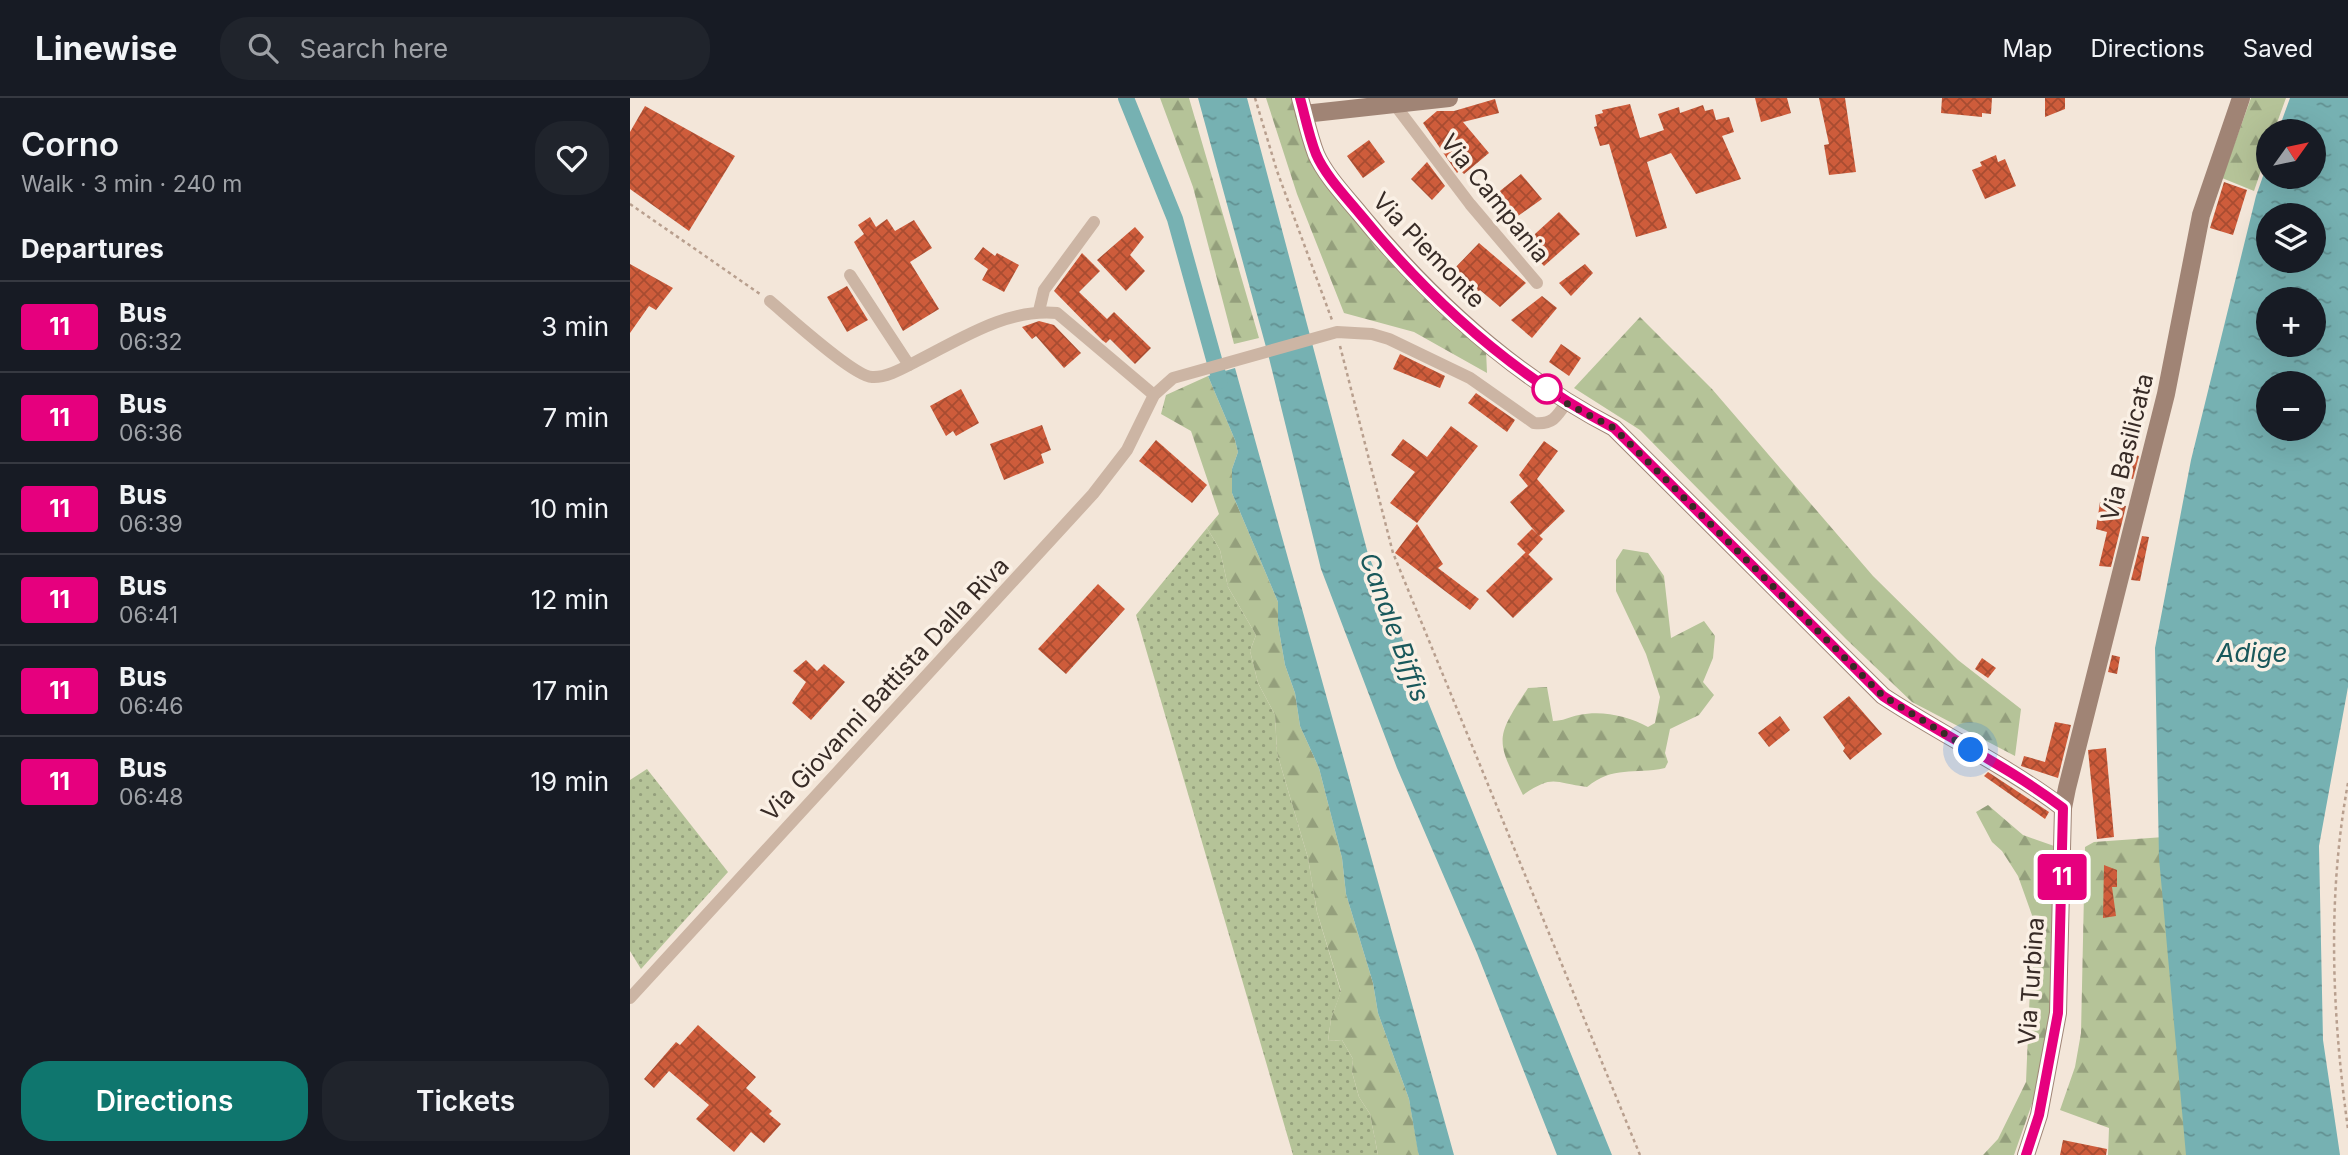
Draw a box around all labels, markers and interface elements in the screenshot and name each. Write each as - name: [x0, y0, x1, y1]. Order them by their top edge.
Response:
- search box: [220, 17, 710, 80]
- text: Linewise: [35, 28, 178, 68]
- icon: search: [244, 29, 282, 67]
- text: Search here: [300, 33, 448, 64]
- text: Map: [2003, 34, 2052, 63]
- text: Directions: [2090, 34, 2205, 63]
- text: Saved: [2243, 34, 2313, 63]
- north arrow: [2256, 119, 2326, 189]
- map controls: [2256, 119, 2326, 441]
- button: heart: [535, 121, 609, 195]
- text: Corno: [21, 124, 119, 164]
- street label: Via Campania: [1434, 128, 1556, 268]
- text: Walk · 3 min · 240 m: [21, 170, 242, 198]
- street label: Via Piemonte: [1367, 186, 1491, 314]
- button: layers: [2256, 203, 2326, 273]
- text: Departures: [21, 233, 164, 264]
- button: +: [2256, 287, 2326, 357]
- text: Bus: [119, 297, 167, 328]
- text: 3 min: [541, 311, 609, 342]
- text: 11: [49, 312, 70, 341]
- text: 06:32: [119, 328, 183, 356]
- street label: Via Basilicata: [2095, 370, 2159, 524]
- button: −: [2256, 371, 2326, 441]
- unlabelled marker: [1532, 374, 1562, 404]
- text: Bus: [119, 388, 167, 419]
- text: 7 min: [543, 402, 609, 433]
- text: 11: [49, 403, 70, 432]
- text: 06:36: [119, 419, 183, 447]
- text: Bus: [119, 479, 167, 510]
- text: 10 min: [530, 493, 609, 524]
- text: 11: [49, 494, 70, 523]
- text: 06:39: [119, 510, 183, 538]
- water label: Canale Biffis: [1354, 548, 1436, 706]
- street label: Via Giovanni Battista Dalla Riva: [755, 551, 1015, 827]
- text: Bus: [119, 570, 167, 601]
- text: 12 min: [531, 584, 609, 615]
- text: 11: [49, 585, 70, 614]
- text: 06:41: [119, 601, 178, 629]
- water label: Adige: [2215, 637, 2288, 668]
- text: Bus: [119, 661, 167, 692]
- text: 17 min: [532, 675, 609, 706]
- text: 11: [49, 676, 70, 705]
- text: 06:46: [119, 692, 184, 720]
- your location: [1953, 732, 1988, 767]
- text: Bus: [119, 752, 167, 783]
- text: 19 min: [531, 766, 609, 797]
- text: 11: [49, 767, 70, 796]
- text: 06:48: [119, 783, 184, 811]
- line badge: 11: [2030, 854, 2094, 900]
- text: 11: [2052, 862, 2072, 891]
- street label: Via Turbina: [2012, 916, 2050, 1046]
- button: Directions: [21, 1061, 308, 1141]
- button: Tickets: [322, 1061, 609, 1141]

